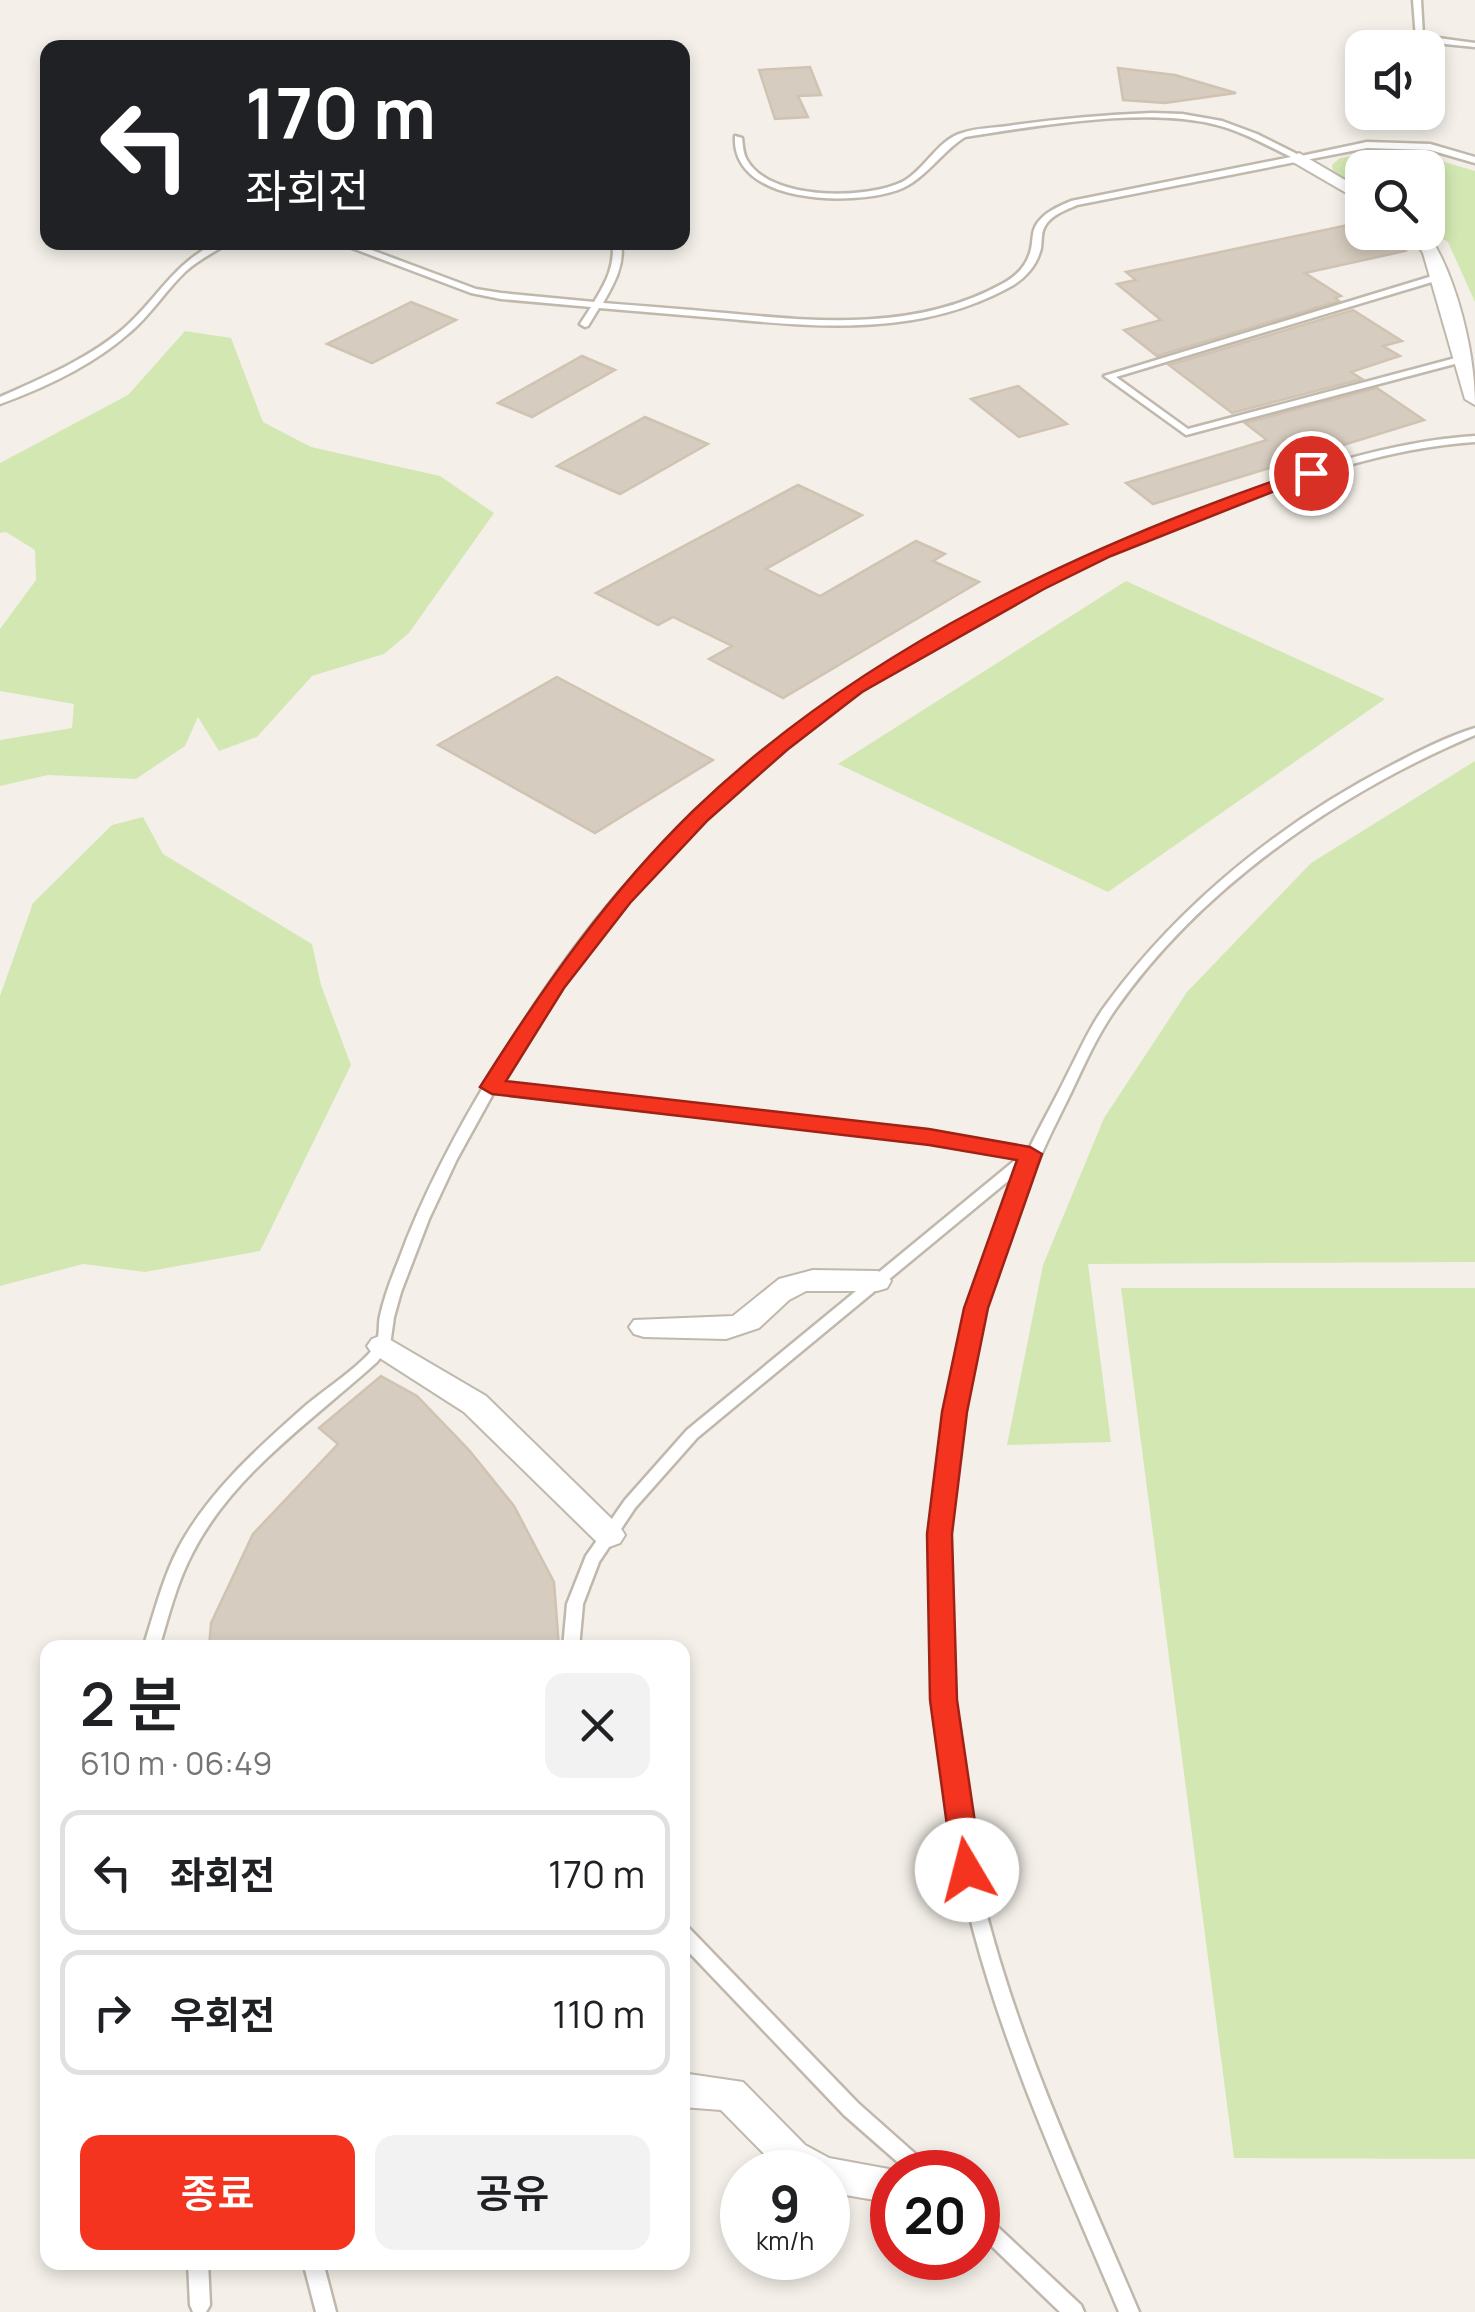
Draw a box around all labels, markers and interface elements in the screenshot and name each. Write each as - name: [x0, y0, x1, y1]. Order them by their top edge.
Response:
- map controls: [1345, 30, 1445, 250]
- button: sound: [1345, 30, 1445, 130]
- text: 170 m: [245, 64, 436, 160]
- icon: left: [80, 80, 210, 210]
- button: search: [1345, 150, 1445, 250]
- text: 좌회전: [245, 159, 369, 221]
- pin: [1269, 431, 1354, 516]
- icon: arrive: [1284, 446, 1339, 501]
- text: 2 분: [80, 1662, 182, 1744]
- button: close: [545, 1673, 650, 1778]
- text: 610 m · 06:49: [80, 1741, 272, 1785]
- position arrow: [915, 1818, 1019, 1922]
- icon: left: [85, 1845, 140, 1900]
- text: 170 m: [548, 1847, 645, 1899]
- text: 좌회전: [170, 1848, 275, 1900]
- icon: right: [85, 1985, 140, 2040]
- text: 110 m: [552, 1987, 645, 2039]
- text: 우회전: [170, 1988, 275, 2040]
- button: 종료: [80, 2135, 355, 2250]
- button: 공유: [375, 2135, 650, 2250]
- speed limit sign: 20: [870, 2150, 1000, 2280]
- text: 9: [769, 2169, 801, 2237]
- text: km/h: [756, 2223, 814, 2258]

